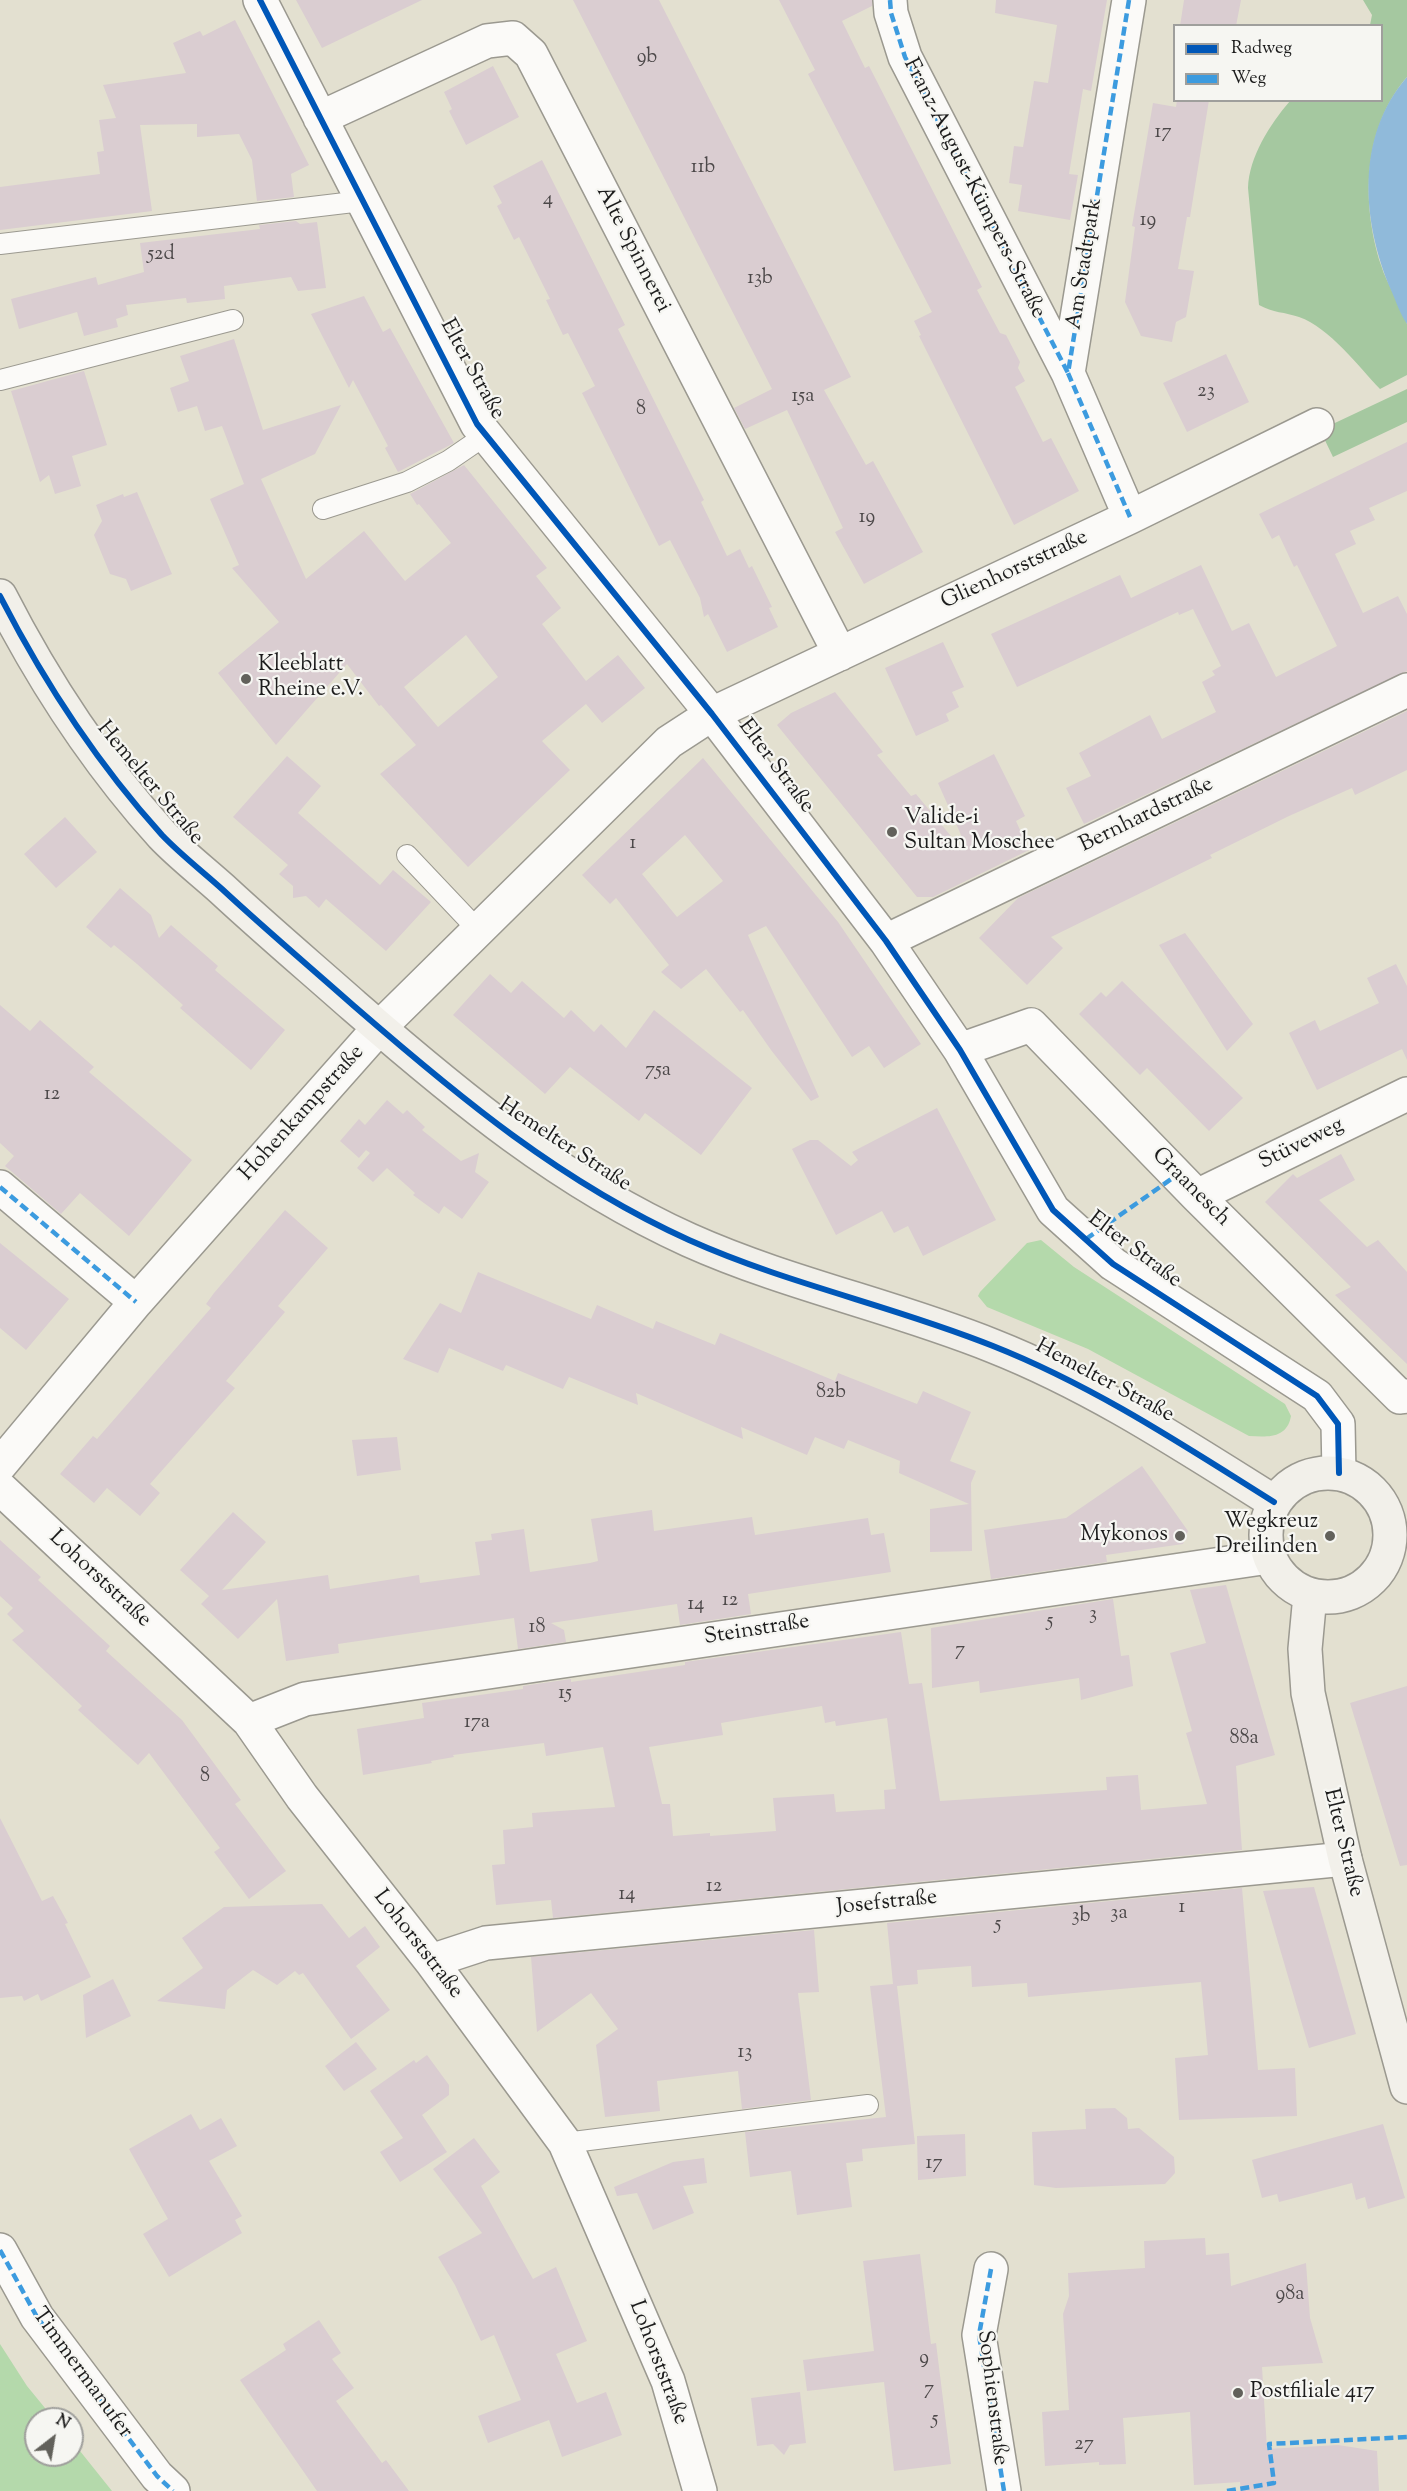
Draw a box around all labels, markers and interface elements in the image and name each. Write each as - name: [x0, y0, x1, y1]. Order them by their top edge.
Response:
- legend: [1173, 24, 1383, 102]
- text: Radweg: [1231, 36, 1292, 62]
- house number: 9b: [637, 47, 657, 71]
- street label: Franz-August-Kümpers-Straße: [896, 55, 1050, 323]
- text: Weg: [1231, 66, 1266, 92]
- house number: 17: [1155, 122, 1171, 146]
- house number: 11b: [691, 157, 715, 181]
- street label: Alte Spinnerei: [589, 182, 675, 318]
- house number: 4: [543, 189, 553, 213]
- street label: Am Stadtpark: [1063, 196, 1109, 332]
- house number: 19: [1140, 210, 1156, 234]
- house number: 52d: [147, 244, 175, 268]
- house number: 13b: [747, 268, 773, 292]
- street label: Elter Straße: [433, 315, 509, 425]
- house number: 23: [1197, 381, 1215, 405]
- house number: 15a: [792, 386, 814, 410]
- house number: 8: [636, 399, 646, 423]
- house number: 19: [859, 507, 875, 531]
- street label: Glienhorststraße: [937, 525, 1093, 617]
- place label: Kleeblatt Rheine e.V.: [258, 653, 363, 704]
- marker: Kleeblatt Rheine e.V.: [239, 672, 253, 686]
- street label: Elter Straße: [731, 715, 819, 819]
- street label: Hemelter Straße: [90, 717, 208, 851]
- street label: Bernhardstraße: [1076, 772, 1218, 860]
- place label: Valide-i Sultan Moschee: [904, 806, 1055, 858]
- marker: Valide-i Sultan Moschee: [885, 825, 899, 839]
- house number: 1: [630, 833, 636, 857]
- street label: Hohenkampstraße: [235, 1041, 371, 1187]
- house number: 75a: [645, 1060, 671, 1084]
- house number: 12: [44, 1084, 60, 1108]
- street label: Hemelter Straße: [493, 1093, 635, 1199]
- street label: Stüveweg: [1255, 1113, 1349, 1177]
- street label: Graanesch: [1145, 1143, 1235, 1233]
- street label: Elter Straße: [1082, 1207, 1186, 1295]
- street label: Hemelter Straße: [1030, 1334, 1178, 1430]
- house number: 82b: [816, 1382, 846, 1406]
- place label: Wegkreuz Dreilinden: [1215, 1510, 1318, 1562]
- place label: Mykonos: [1080, 1523, 1168, 1549]
- street label: Lohorststraße: [42, 1526, 156, 1634]
- marker: Mykonos: [1173, 1529, 1187, 1543]
- marker: Wegkreuz Dreilinden: [1323, 1529, 1337, 1543]
- house number: 12: [722, 1590, 738, 1614]
- house number: 14: [688, 1594, 704, 1618]
- house number: 3: [1089, 1604, 1097, 1628]
- street label: Steinstraße: [702, 1610, 812, 1652]
- house number: 5: [1047, 1611, 1053, 1635]
- house number: 18: [529, 1617, 545, 1641]
- house number: 7: [955, 1640, 965, 1664]
- house number: 15: [558, 1683, 572, 1707]
- house number: 17a: [464, 1712, 490, 1736]
- house number: 88a: [1229, 1728, 1259, 1752]
- house number: 8: [200, 1766, 210, 1790]
- street label: Elter Straße: [1316, 1786, 1368, 1900]
- house number: 12: [706, 1876, 722, 1900]
- house number: 14: [619, 1884, 635, 1908]
- street label: Lohorststraße: [366, 1885, 468, 2005]
- street label: Josefstraße: [835, 1886, 939, 1922]
- house number: 1: [1179, 1897, 1185, 1921]
- house number: 3a: [1110, 1903, 1128, 1927]
- house number: 3b: [1072, 1906, 1090, 1930]
- house number: 5: [995, 1914, 1001, 1938]
- house number: 13: [738, 2042, 752, 2066]
- house number: 17: [926, 2153, 942, 2177]
- house number: 98a: [1276, 2284, 1304, 2308]
- street label: Lohorststraße: [621, 2297, 693, 2429]
- street label: Timmermanufer: [25, 2304, 137, 2444]
- street label: Sophienstraße: [970, 2329, 1012, 2467]
- house number: 9: [919, 2348, 929, 2372]
- house number: 7: [924, 2379, 934, 2403]
- place label: Postfiliale 417: [1250, 2380, 1375, 2406]
- marker: Postfiliale 417: [1231, 2386, 1245, 2400]
- north arrow: [24, 2407, 84, 2467]
- house number: 5: [932, 2409, 938, 2433]
- text: N: [51, 2410, 74, 2436]
- house number: 27: [1074, 2434, 1094, 2458]

